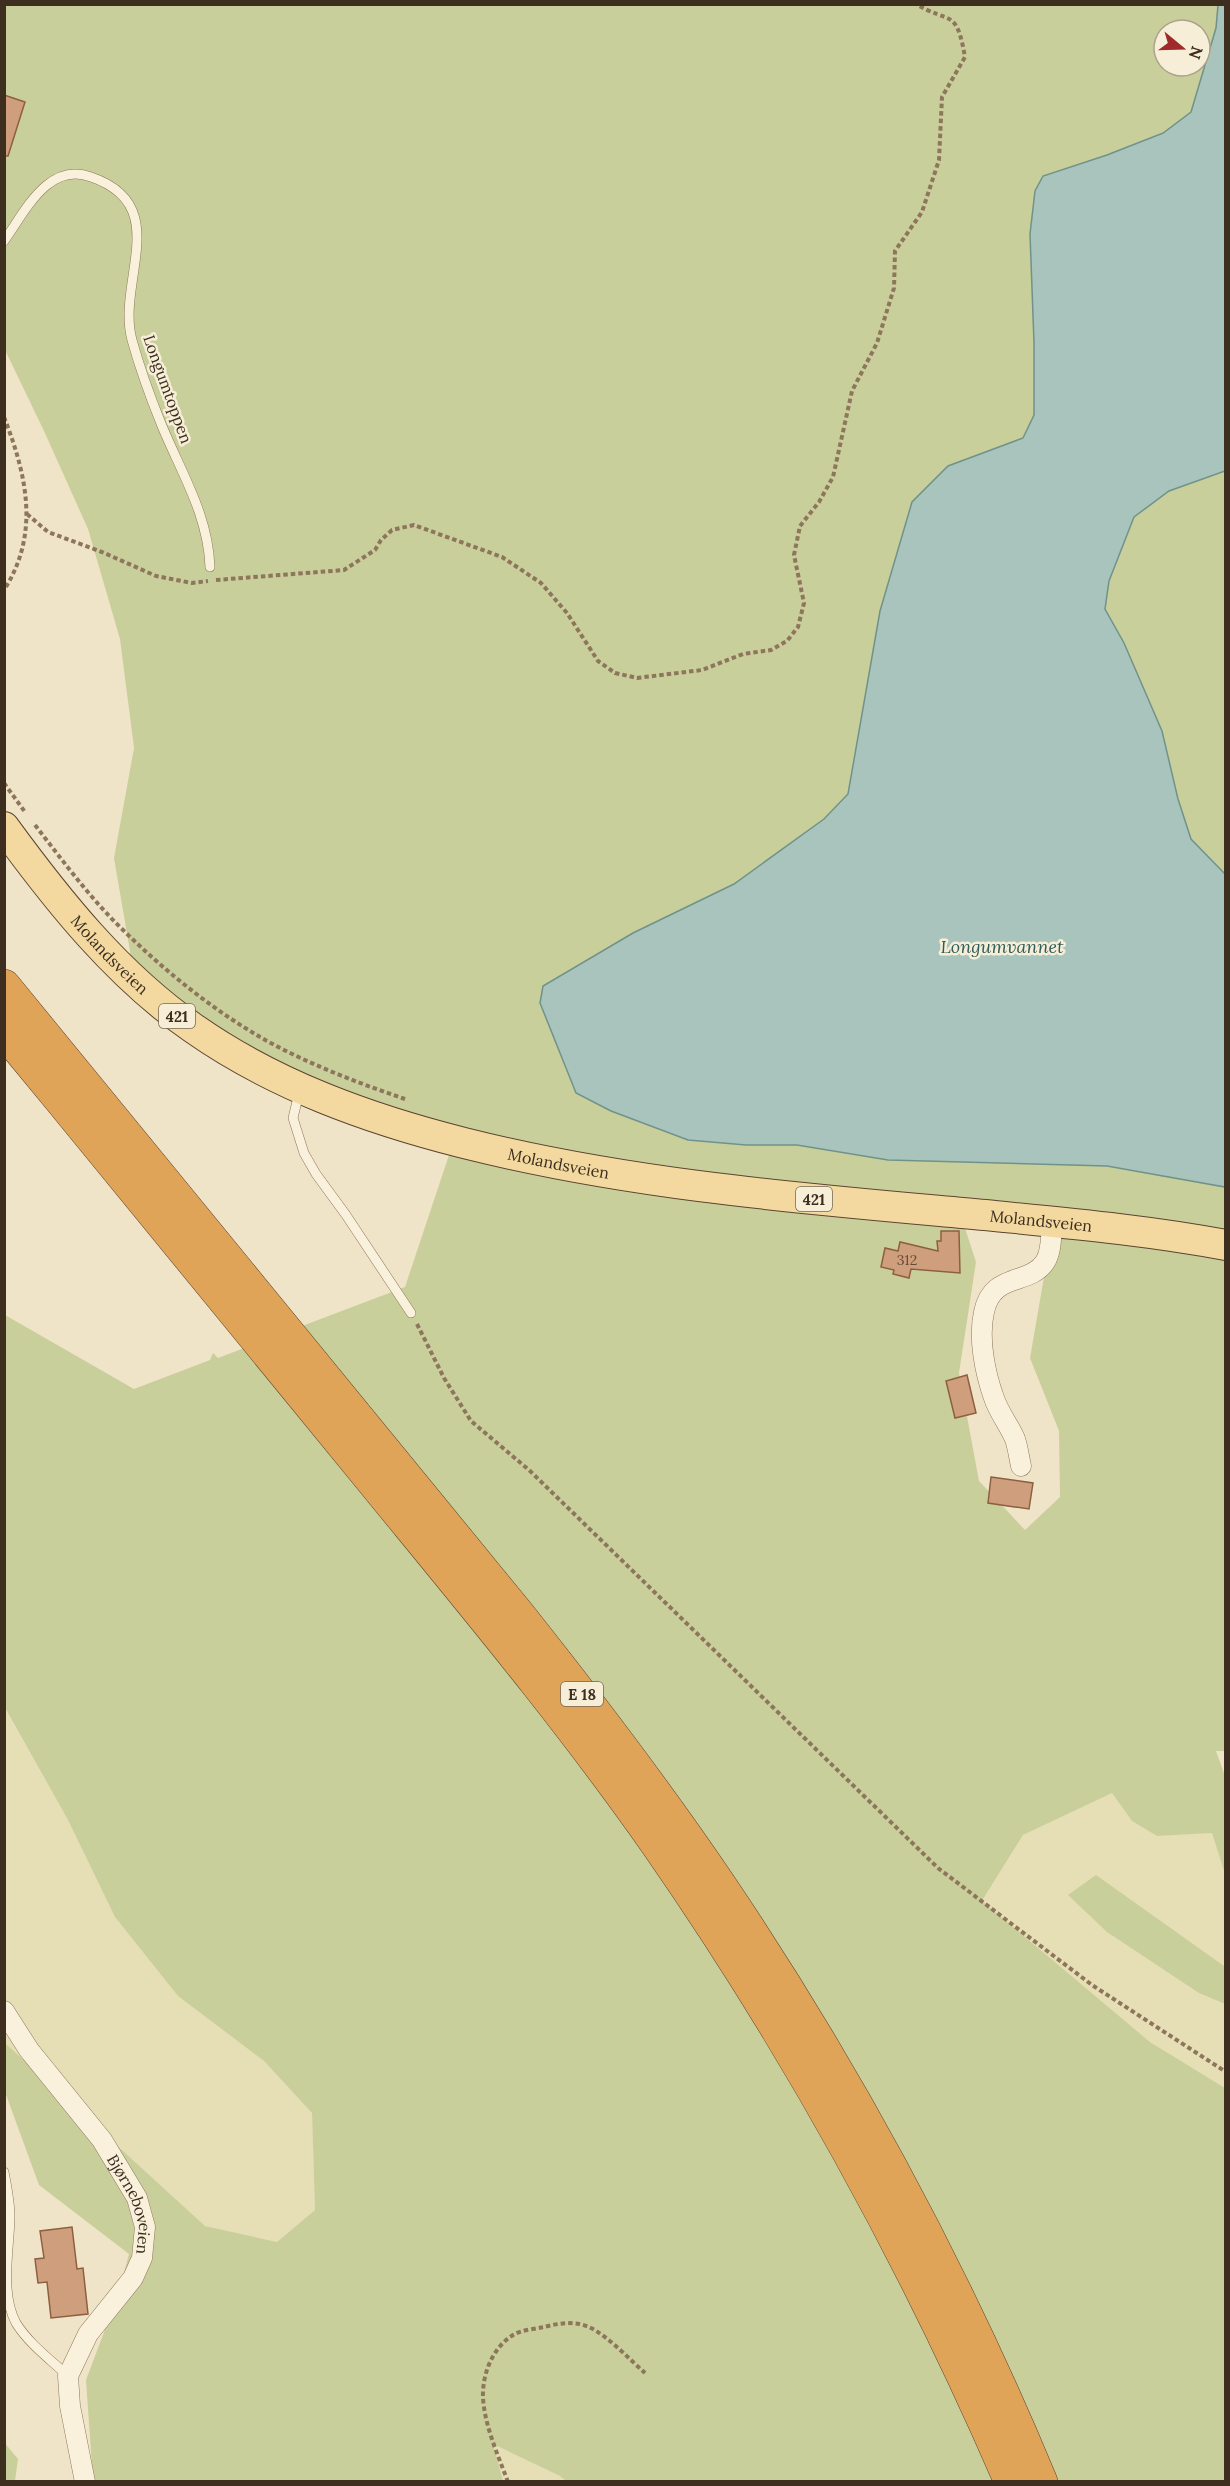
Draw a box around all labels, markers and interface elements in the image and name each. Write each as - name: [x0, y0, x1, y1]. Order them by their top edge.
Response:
- north arrow: [1152, 18, 1212, 78]
- text: N: [1185, 44, 1208, 62]
- street label: Longumtoppen: [139, 332, 197, 446]
- street label: Molandsveien: [67, 911, 153, 999]
- water label: Longumvannet: [940, 935, 1064, 958]
- road number: 421: [159, 1004, 195, 1028]
- street label: Molandsveien: [506, 1144, 611, 1183]
- road number: 421: [796, 1187, 832, 1211]
- street label: Molandsveien: [989, 1206, 1093, 1236]
- house number: 312: [897, 1251, 917, 1269]
- road number: E 18: [561, 1682, 603, 1706]
- street label: Bjørneboveien: [103, 2151, 155, 2256]

